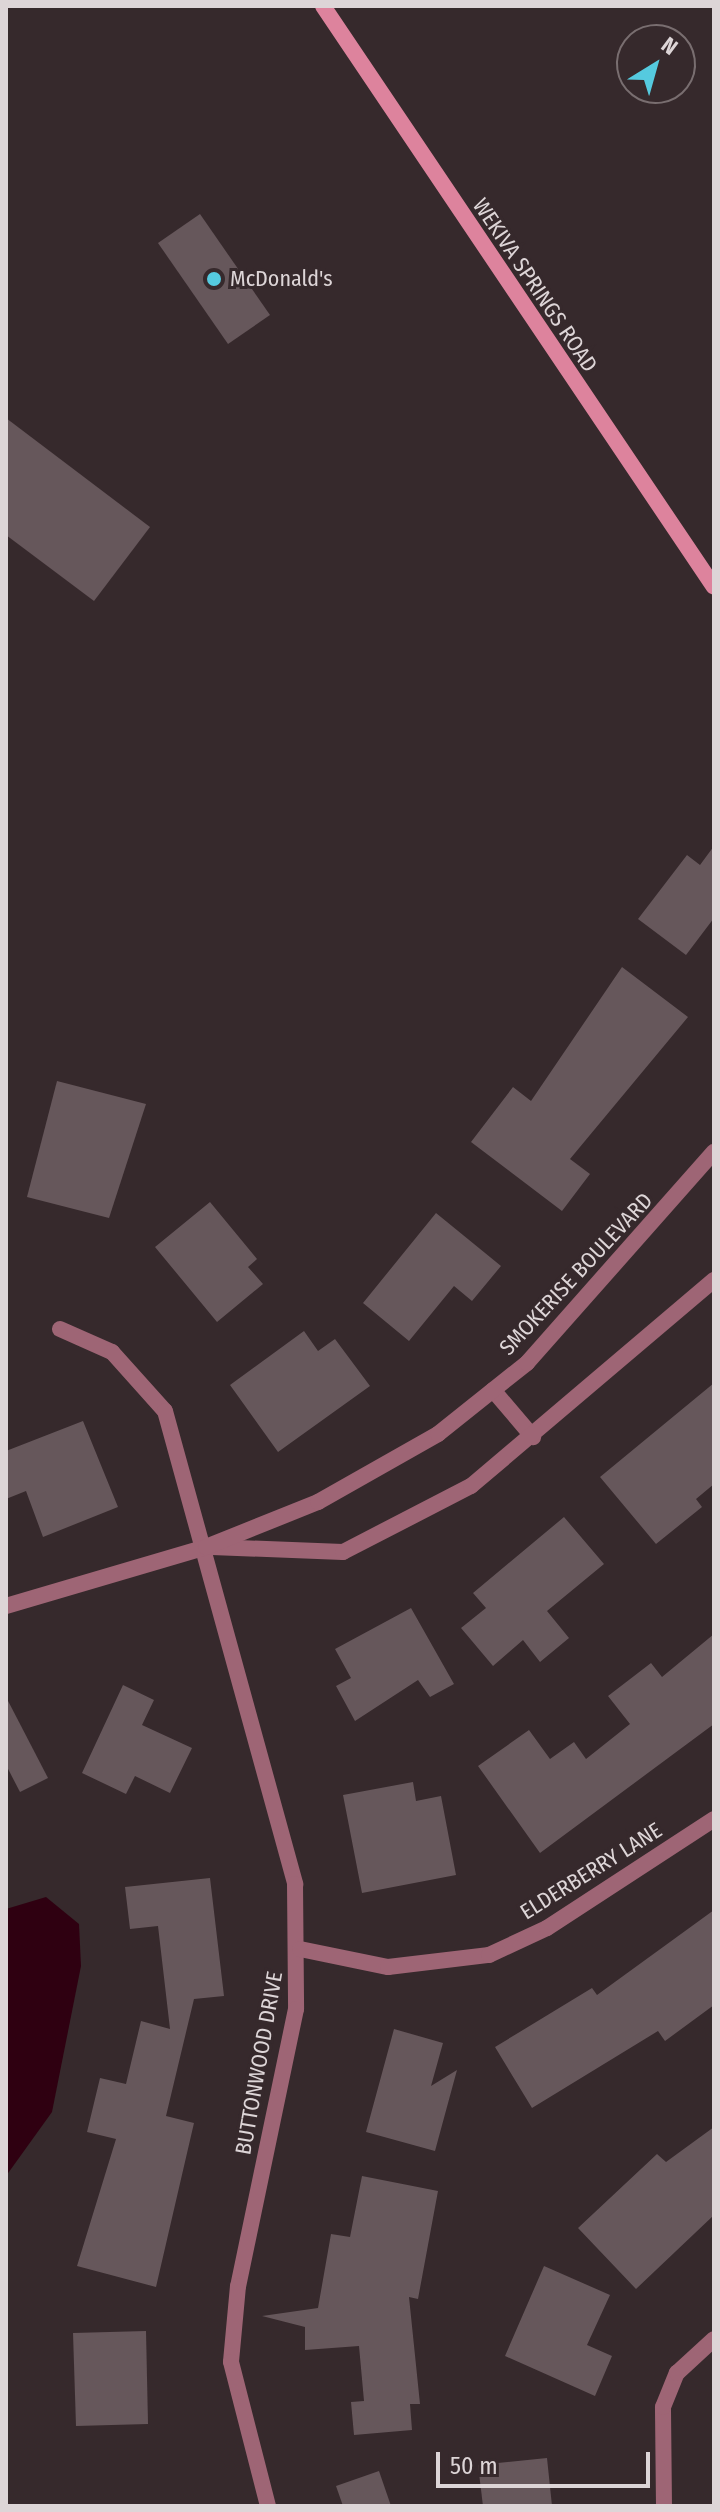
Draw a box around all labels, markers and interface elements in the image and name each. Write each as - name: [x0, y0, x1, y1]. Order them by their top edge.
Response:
- north arrow: [616, 24, 696, 104]
- text: N: [656, 31, 683, 61]
- street label: WEKIVA SPRINGS ROAD: [467, 193, 603, 377]
- place label: McDonald's: [230, 266, 333, 292]
- marker: McDonald's: [205, 270, 223, 288]
- street label: SMOKERISE BOULEVARD: [494, 1187, 658, 1361]
- street label: ELDERBERRY LANE: [515, 1817, 667, 1925]
- street label: BUTTONWOOD DRIVE: [230, 1969, 288, 2157]
- scale bar: [440, 2436, 654, 2486]
- text: 50 m: [450, 2452, 498, 2480]

